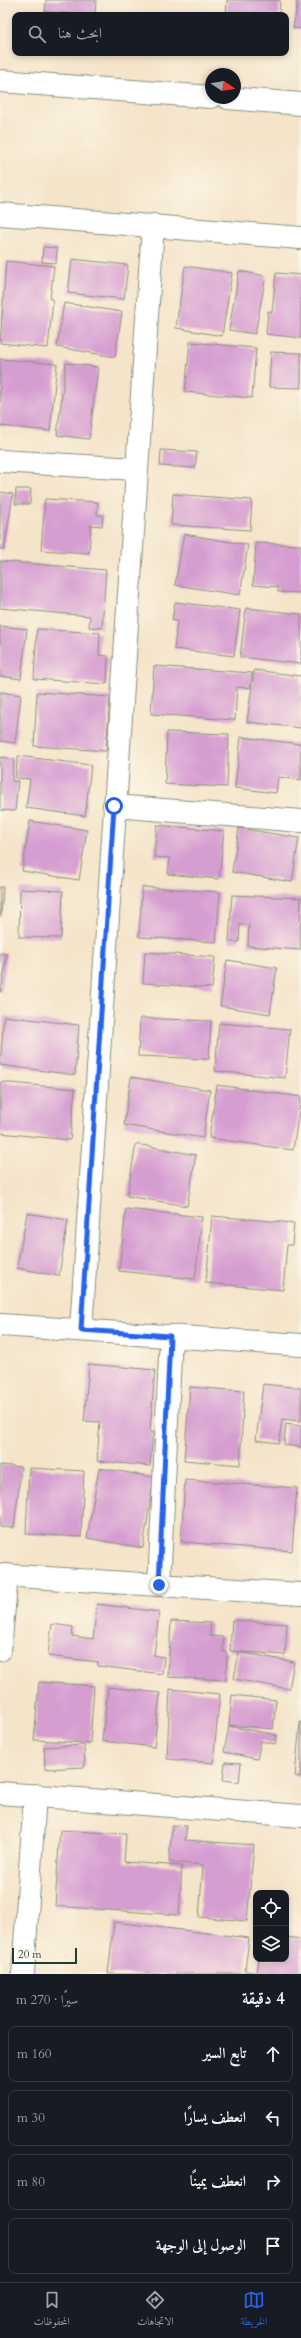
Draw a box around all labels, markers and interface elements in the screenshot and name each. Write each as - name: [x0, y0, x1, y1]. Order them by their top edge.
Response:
- search box: [12, 12, 289, 56]
- icon: search: [26, 23, 48, 45]
- text: ابحث هنا: [58, 23, 102, 43]
- north arrow: [205, 68, 241, 104]
- route start: [105, 797, 123, 815]
- route end: [150, 1576, 168, 1594]
- map controls: [253, 1890, 289, 1962]
- button: locate: [253, 1890, 289, 1926]
- button: layers: [253, 1926, 289, 1962]
- scale bar: [12, 1946, 77, 1965]
- text: 20 m: [18, 1947, 42, 1962]
- text: 4 دقيقة: [242, 1987, 285, 2010]
- text: سيرًا · 270 m: [16, 1991, 78, 2009]
- text: تابع السير: [203, 2043, 246, 2063]
- icon: ahead: [262, 2043, 284, 2065]
- text: 160 m: [17, 2045, 51, 2063]
- text: انعطف يسارًا: [184, 2107, 246, 2127]
- icon: left: [262, 2107, 284, 2129]
- text: 30 m: [17, 2109, 45, 2127]
- text: انعطف يمينًا: [190, 2171, 246, 2191]
- icon: right: [262, 2171, 284, 2193]
- text: 80 m: [17, 2173, 45, 2191]
- text: الوصول إلى الوجهة: [156, 2235, 246, 2255]
- icon: arrive: [262, 2235, 284, 2257]
- tab: المحفوظات: [34, 2289, 70, 2332]
- tab: الاتجاهات: [137, 2289, 174, 2332]
- tab: الخريطة: [241, 2289, 267, 2332]

